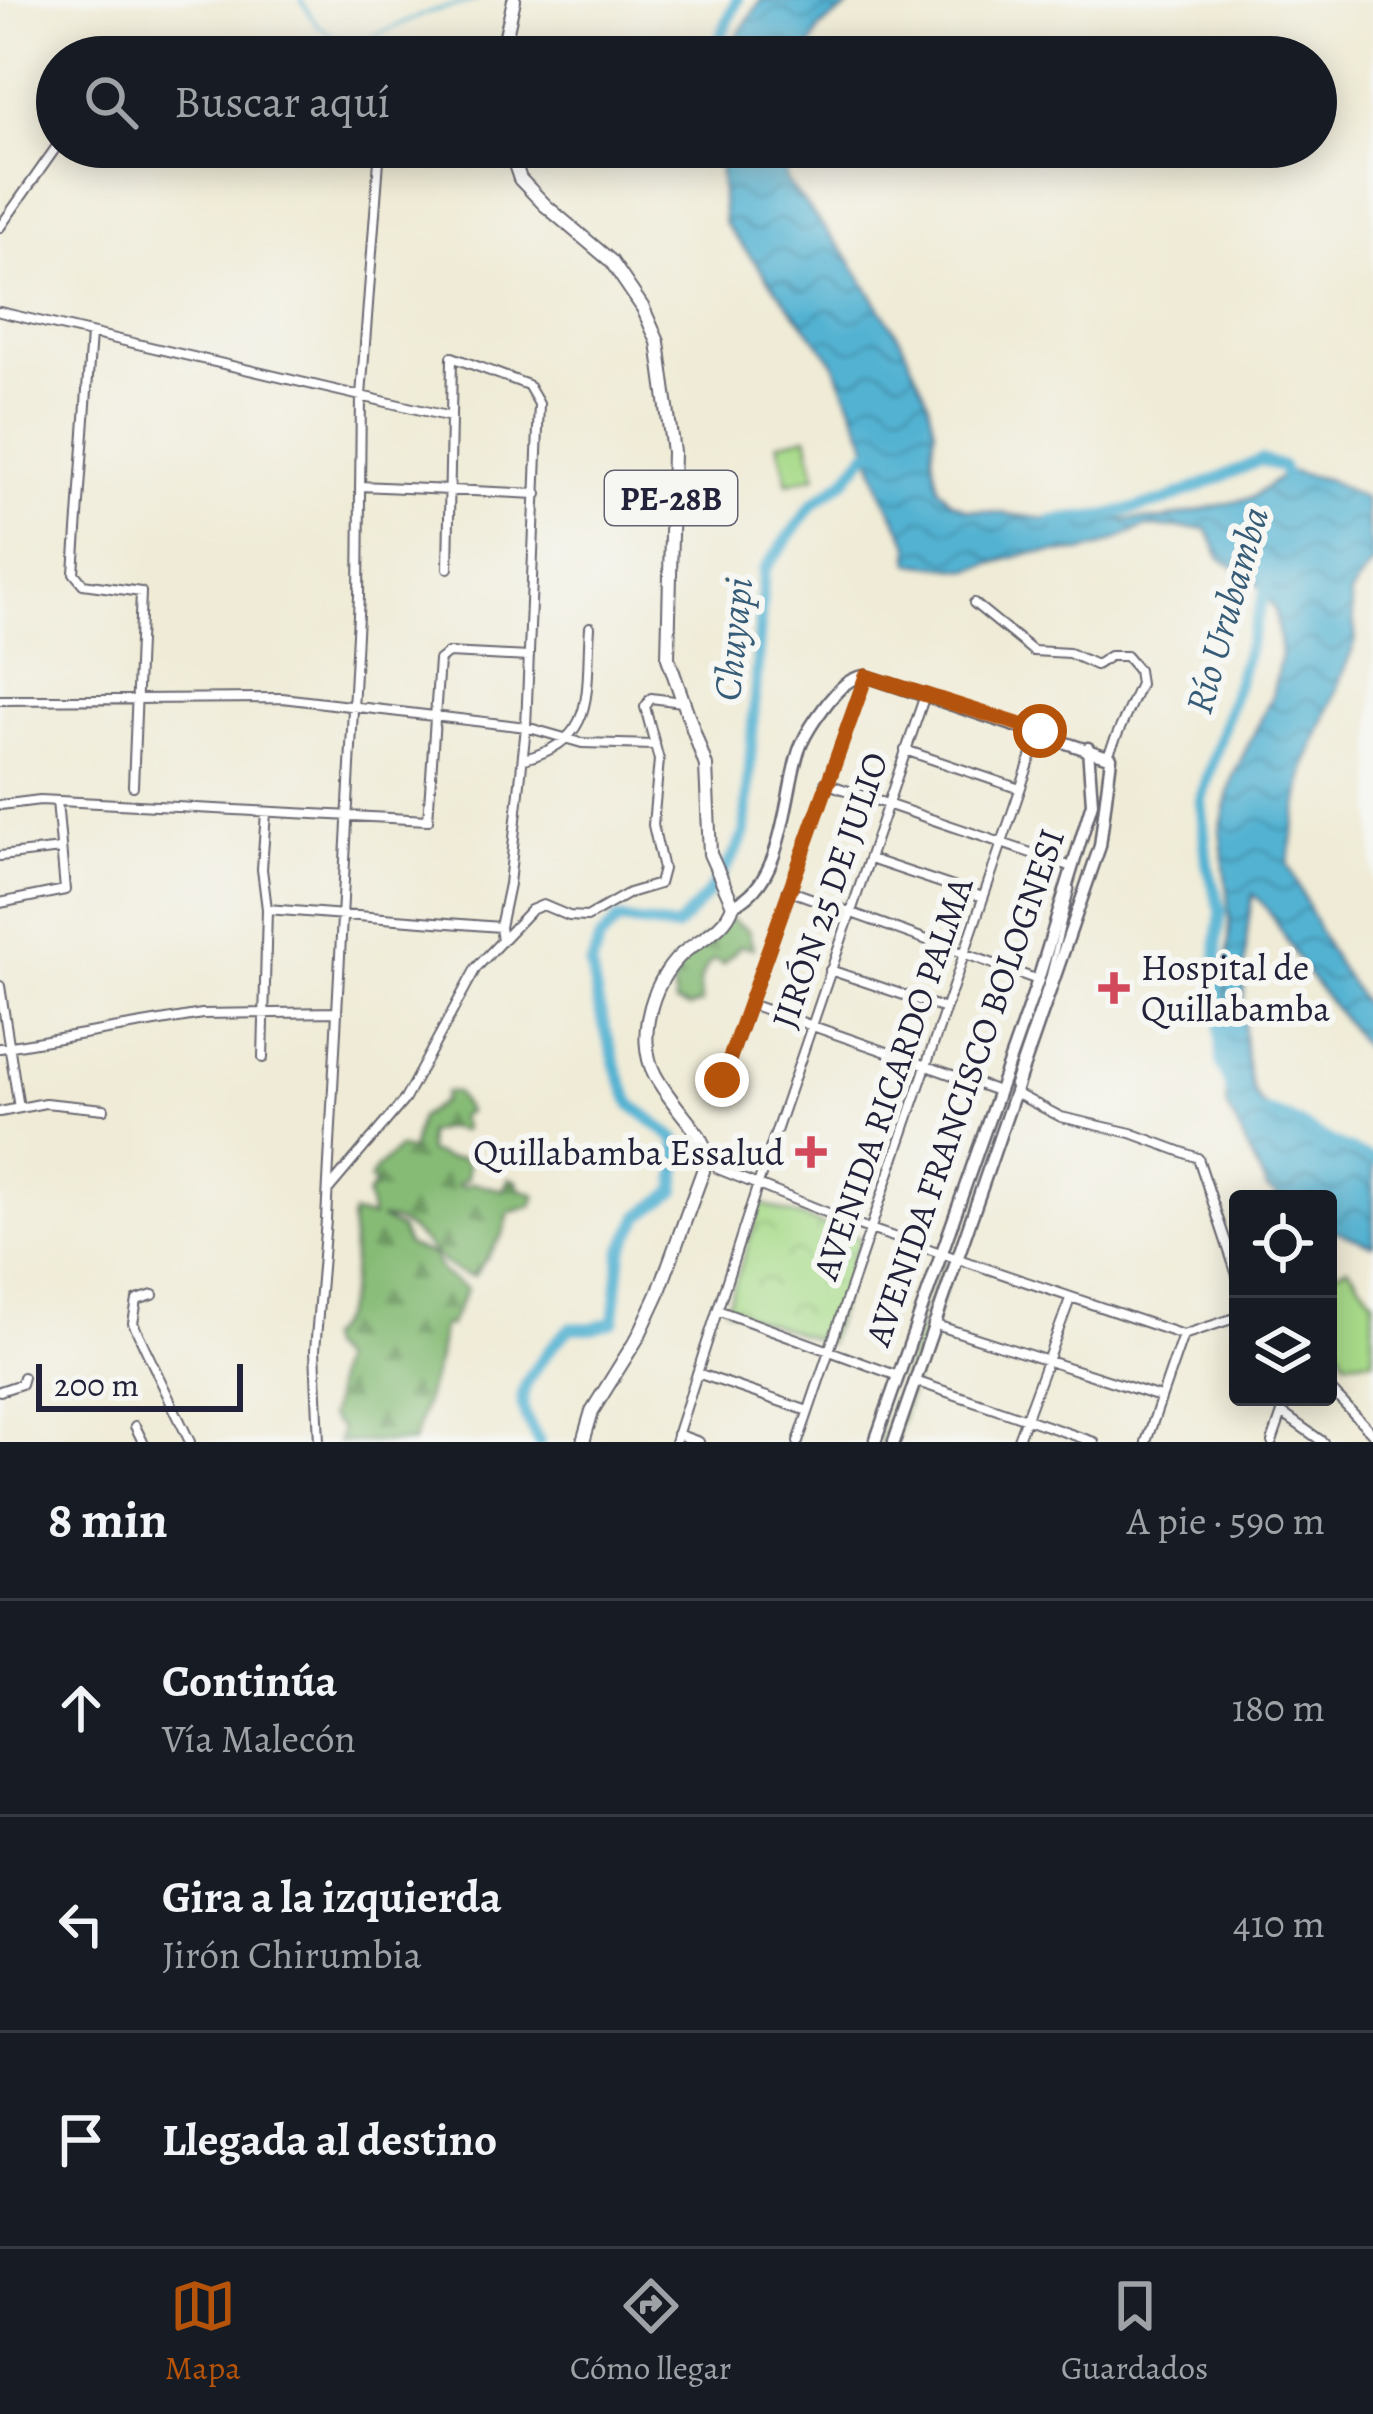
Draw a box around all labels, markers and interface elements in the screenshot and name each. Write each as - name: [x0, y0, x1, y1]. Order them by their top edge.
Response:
- search box: [36, 36, 1337, 168]
- icon: search: [78, 69, 144, 135]
- text: Buscar aquí: [174, 71, 390, 133]
- road number: PE-28B: [605, 471, 737, 525]
- water label: Río Urubamba: [1172, 501, 1281, 720]
- water label: Chuyapi: [700, 575, 765, 703]
- route start: [1013, 704, 1067, 758]
- street label: JIRÓN 25 DE JULIO: [759, 746, 900, 1035]
- street label: AVENIDA FRANCISCO BOLOGNESI: [852, 822, 1076, 1353]
- street label: AVENIDA RICARDO PALMA: [800, 870, 985, 1287]
- place label: Hospital de Quillabamba: [1141, 943, 1330, 1033]
- marker: Hospital de Quillabamba: [1098, 972, 1130, 1004]
- route end: [695, 1053, 749, 1107]
- place label: Quillabamba Essalud: [473, 1128, 785, 1177]
- marker: Quillabamba Essalud: [795, 1136, 827, 1168]
- map controls: [1229, 1190, 1337, 1406]
- button: locate: [1229, 1190, 1337, 1298]
- button: layers: [1229, 1298, 1337, 1406]
- scale bar: [36, 1358, 243, 1411]
- text: 200 m: [54, 1362, 139, 1407]
- text: 8 min: [48, 1485, 168, 1555]
- text: A pie · 590 m: [1127, 1494, 1325, 1547]
- text: Continúa: [162, 1650, 337, 1712]
- icon: ahead: [48, 1675, 114, 1741]
- text: 180 m: [1232, 1681, 1325, 1734]
- text: Vía Malecón: [162, 1712, 356, 1765]
- text: Gira a la izquierda: [162, 1866, 502, 1928]
- icon: left: [48, 1891, 114, 1957]
- text: 410 m: [1233, 1897, 1325, 1950]
- text: Jirón Chirumbia: [162, 1928, 422, 1981]
- icon: arrive: [48, 2107, 114, 2173]
- text: Llegada al destino: [162, 2109, 497, 2171]
- tab: Mapa: [165, 2273, 241, 2390]
- tab: Cómo llegar: [570, 2273, 731, 2390]
- tab: Guardados: [1061, 2273, 1208, 2390]

